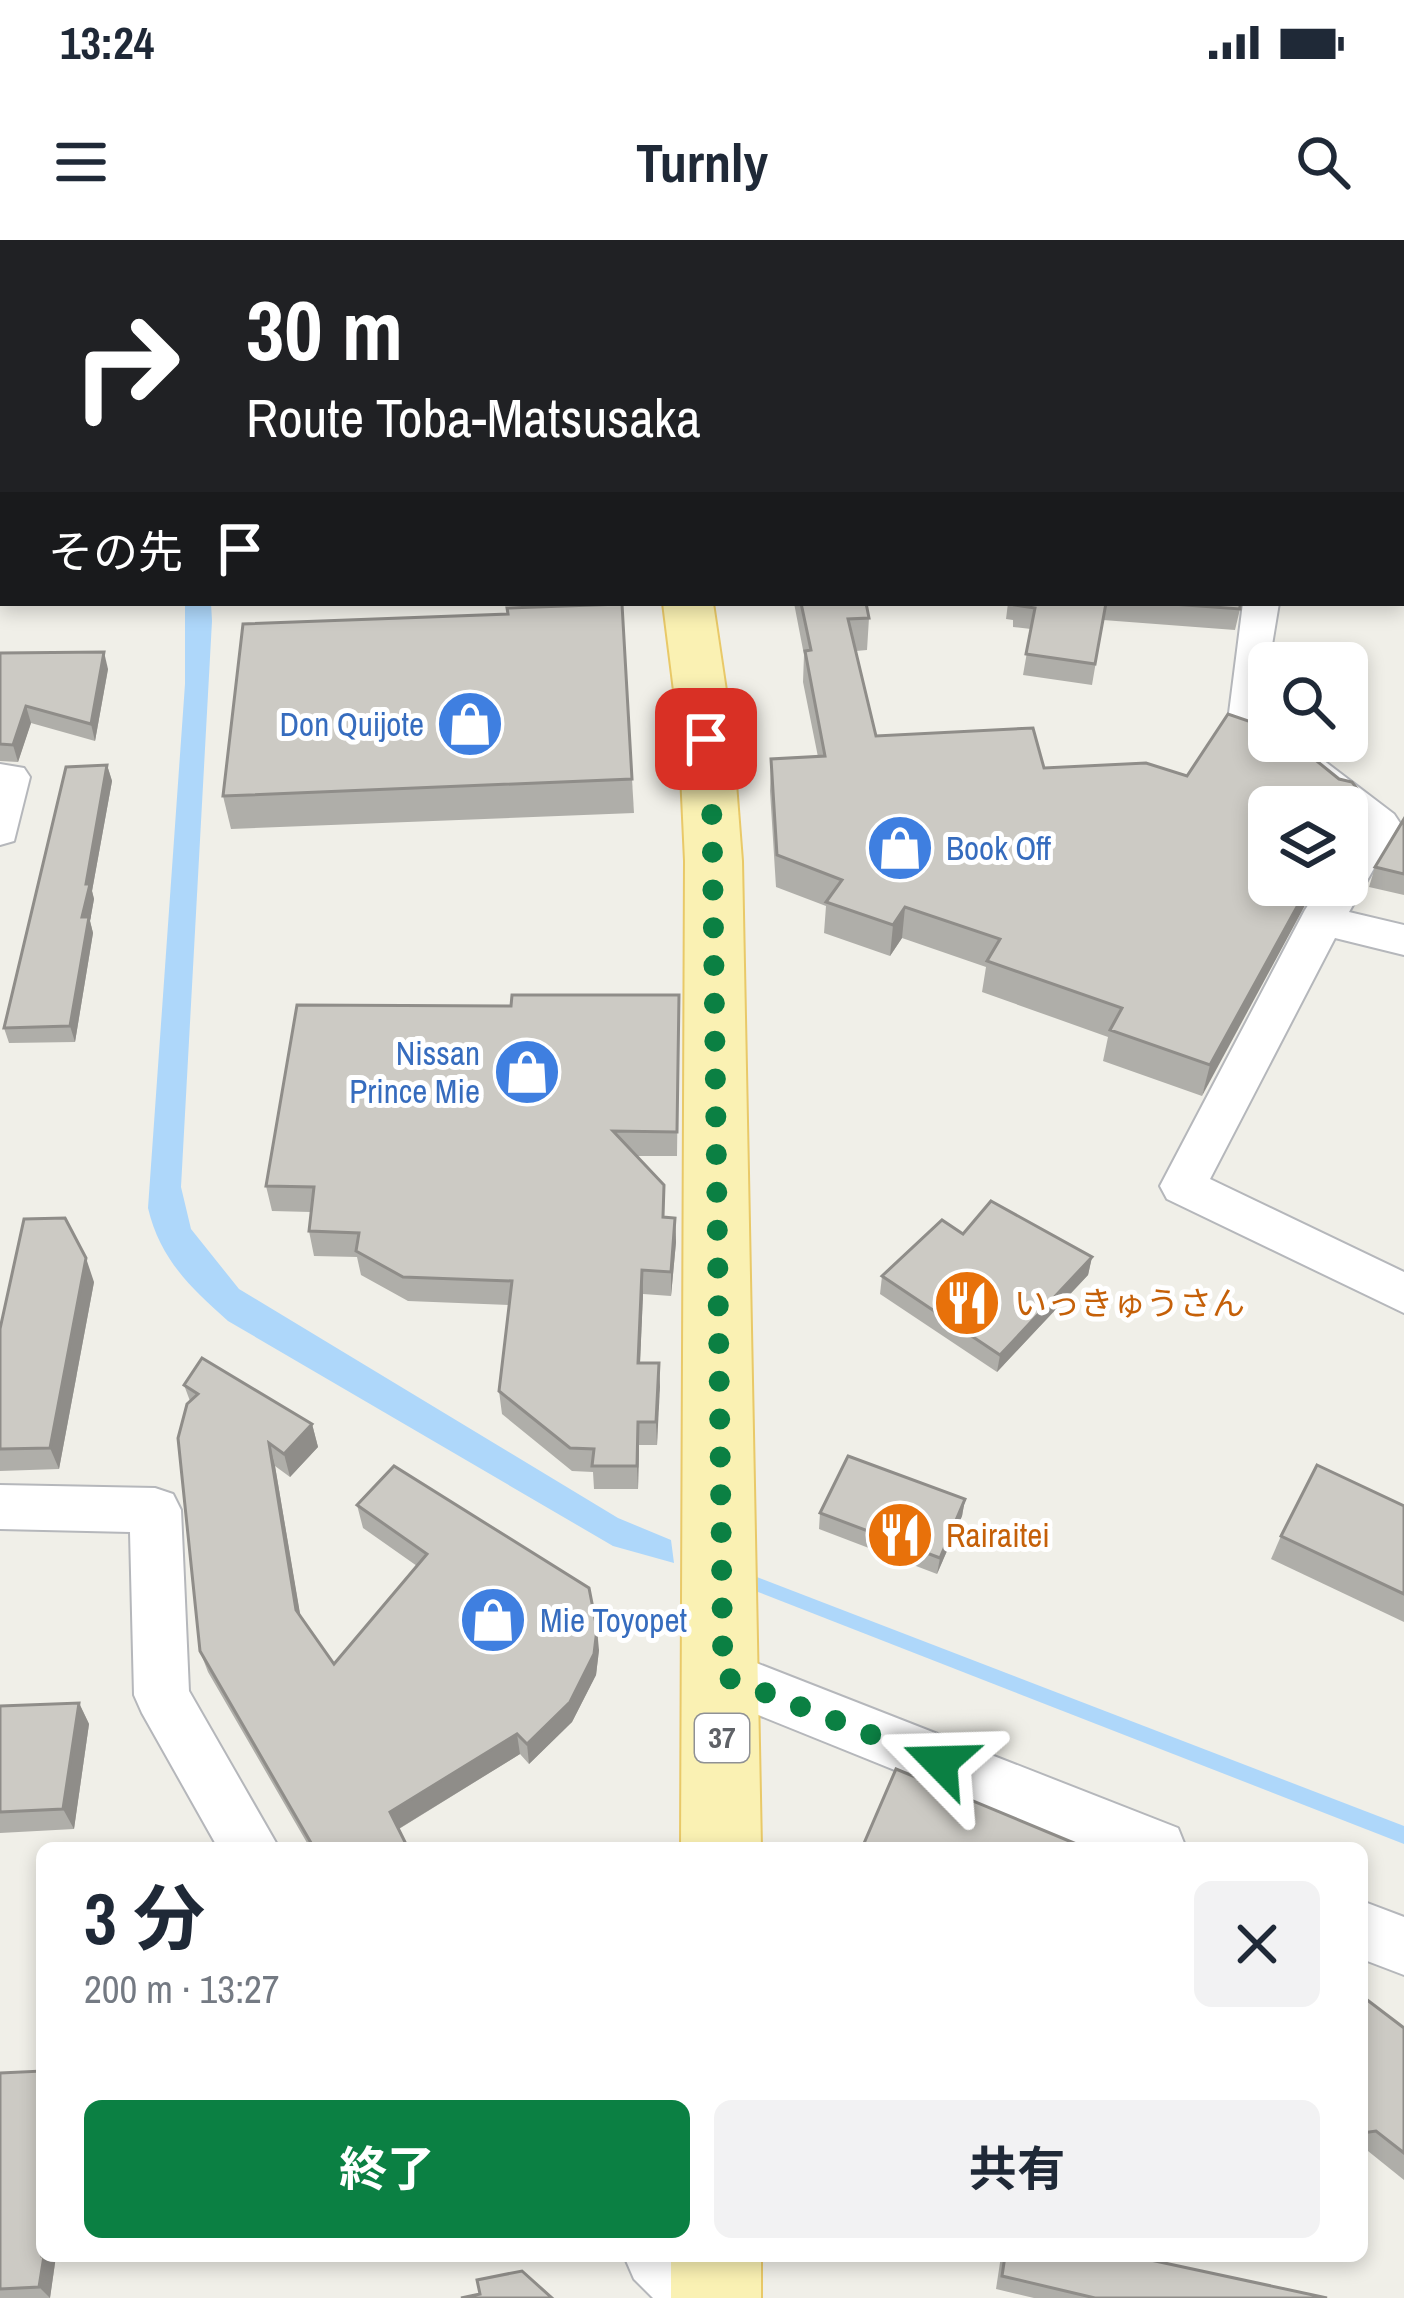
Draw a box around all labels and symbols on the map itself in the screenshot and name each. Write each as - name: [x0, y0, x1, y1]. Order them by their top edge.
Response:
- pin: [655, 688, 757, 790]
- shop icon: Don Quijote: [435, 689, 505, 759]
- place label: Don Quijote: [280, 702, 424, 746]
- shop icon: Book Off: [865, 813, 935, 883]
- place label: Book Off: [946, 826, 1051, 870]
- place label: Nissan Prince Mie: [349, 1031, 480, 1113]
- shop icon: Nissan Prince Mie: [492, 1037, 562, 1107]
- restaurant icon: いっきゅうさん: [932, 1268, 1002, 1338]
- place label: いっきゅうさん: [1014, 1281, 1245, 1325]
- restaurant icon: Rairaitei: [865, 1500, 935, 1570]
- place label: Rairaitei: [946, 1513, 1050, 1557]
- shop icon: Mie Toyopet: [458, 1585, 528, 1655]
- place label: Mie Toyopet: [540, 1598, 687, 1642]
- position arrow: [877, 1699, 1003, 1825]
- road number: 37: [695, 1714, 749, 1762]

